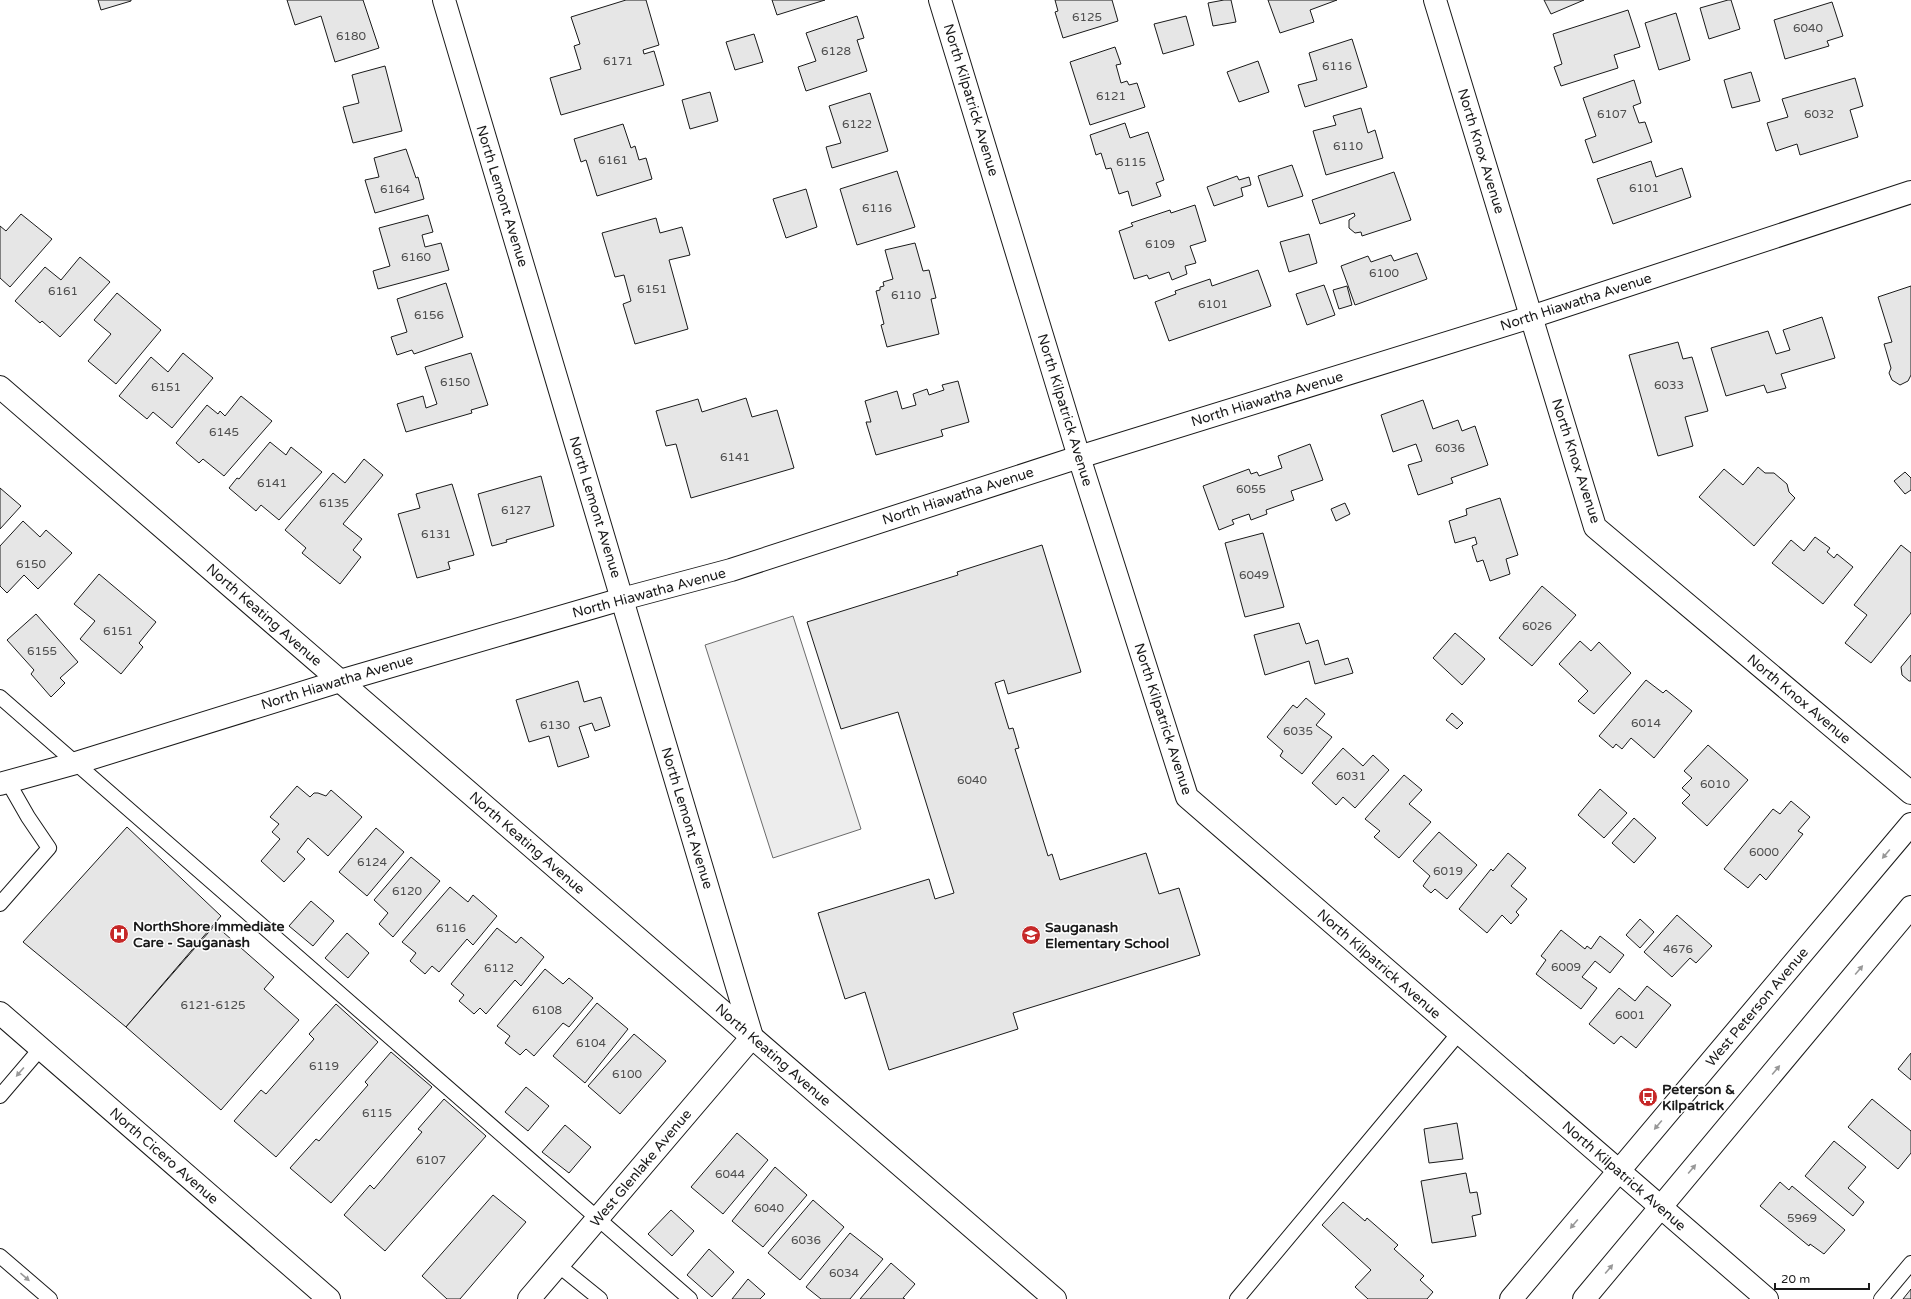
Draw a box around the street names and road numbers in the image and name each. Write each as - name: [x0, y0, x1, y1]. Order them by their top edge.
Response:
- street label: North Kilpatrick Avenue: [940, 22, 1002, 178]
- street label: North Knox Avenue: [1454, 86, 1508, 216]
- street label: North Lemont Avenue: [472, 123, 532, 269]
- street label: North Hiawatha Avenue: [1498, 269, 1654, 335]
- street label: North Kilpatrick Avenue: [1034, 332, 1096, 488]
- street label: North Hiawatha Avenue: [1189, 368, 1345, 430]
- street label: North Knox Avenue: [1548, 397, 1604, 526]
- street label: North Lemont Avenue: [565, 434, 625, 580]
- street label: North Hiawatha Avenue: [880, 463, 1036, 529]
- street label: North Keating Avenue: [203, 560, 325, 670]
- street label: North Hiawatha Avenue: [570, 564, 728, 622]
- street label: North Kilpatrick Avenue: [1130, 641, 1196, 797]
- street label: North Hiawatha Avenue: [259, 651, 415, 713]
- street label: North Knox Avenue: [1744, 651, 1854, 747]
- street label: North Lemont Avenue: [657, 745, 717, 891]
- street label: North Keating Avenue: [466, 788, 588, 898]
- street label: North Kilpatrick Avenue: [1314, 906, 1444, 1022]
- street label: West Peterson Avenue: [1702, 944, 1812, 1070]
- street label: North Keating Avenue: [712, 1000, 834, 1110]
- street label: North Cicero Avenue: [106, 1104, 222, 1208]
- street label: West Glenlake Avenue: [587, 1106, 695, 1230]
- street label: North Kilpatrick Avenue: [1559, 1118, 1689, 1234]

